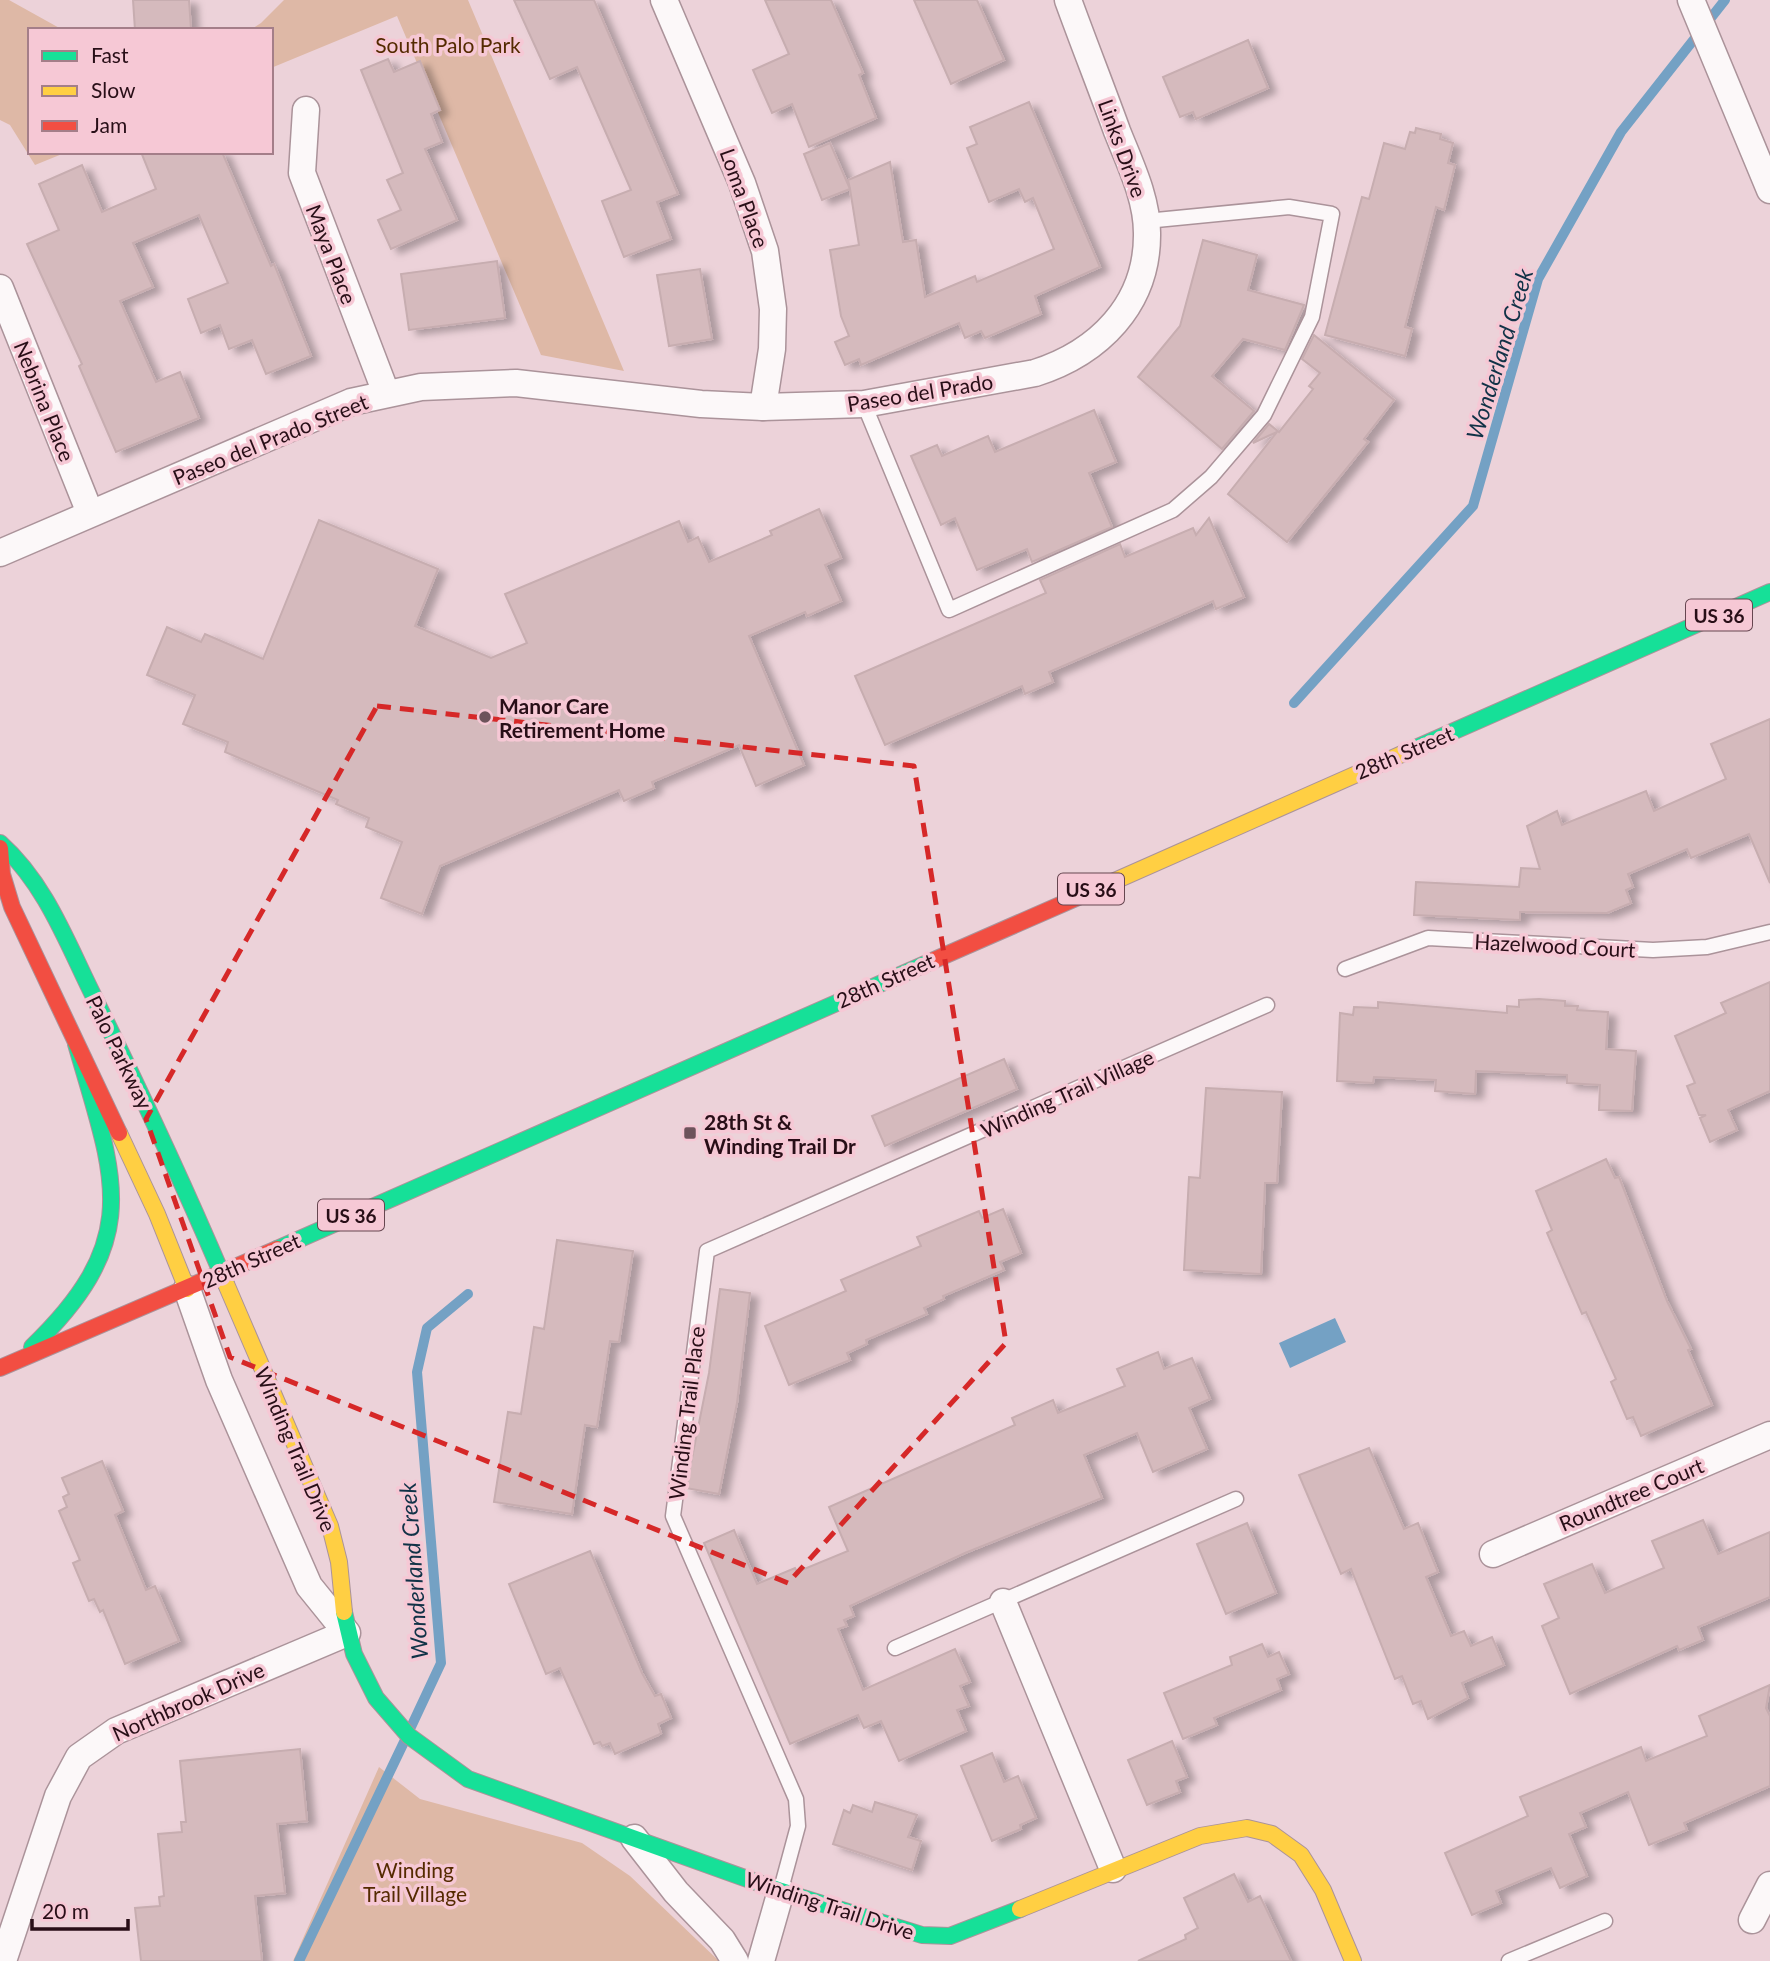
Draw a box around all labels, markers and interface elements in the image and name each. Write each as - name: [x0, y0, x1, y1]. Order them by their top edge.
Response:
- legend: [28, 28, 273, 154]
- park label: South Palo Park: [375, 32, 521, 57]
- text: Fast: [91, 42, 129, 67]
- text: Slow: [91, 77, 136, 102]
- street label: Links Drive: [1094, 95, 1152, 201]
- text: Jam: [91, 112, 127, 137]
- street label: Loma Place: [715, 145, 775, 251]
- street label: Maya Place: [302, 201, 362, 307]
- water label: Wonderland Creek: [1460, 264, 1539, 443]
- street label: Nebrina Place: [10, 337, 80, 465]
- street label: Paseo del Prado: [845, 368, 995, 416]
- street label: Paseo del Prado Street: [169, 388, 372, 490]
- road number: US 36: [1686, 600, 1752, 630]
- place label: Manor Care Retirement Home: [499, 693, 665, 742]
- marker: Manor Care Retirement Home: [477, 709, 493, 725]
- street label: 28th Street: [1351, 720, 1457, 784]
- road number: US 36: [1058, 874, 1124, 904]
- street label: Hazelwood Court: [1474, 928, 1637, 962]
- street label: 28th Street: [832, 947, 938, 1013]
- street label: Palo Parkway: [82, 991, 158, 1113]
- street label: Winding Trail Village: [977, 1044, 1157, 1142]
- place label: 28th St & Winding Trail Dr: [704, 1109, 856, 1158]
- marker: 28th St & Winding Trail Dr: [682, 1125, 698, 1141]
- road number: US 36: [318, 1200, 384, 1231]
- street label: 28th Street: [198, 1227, 304, 1293]
- street label: Winding Trail Place: [663, 1325, 709, 1501]
- street label: Winding Trail Drive: [250, 1363, 342, 1535]
- street label: Roundtree Court: [1555, 1452, 1707, 1536]
- water label: Wonderland Creek: [393, 1481, 433, 1660]
- street label: Northbrook Drive: [108, 1656, 268, 1746]
- park label: Winding Trail Village: [363, 1857, 467, 1906]
- street label: Winding Trail Drive: [742, 1866, 918, 1944]
- scale bar: [32, 1888, 128, 1932]
- text: 20 m: [42, 1898, 89, 1923]

